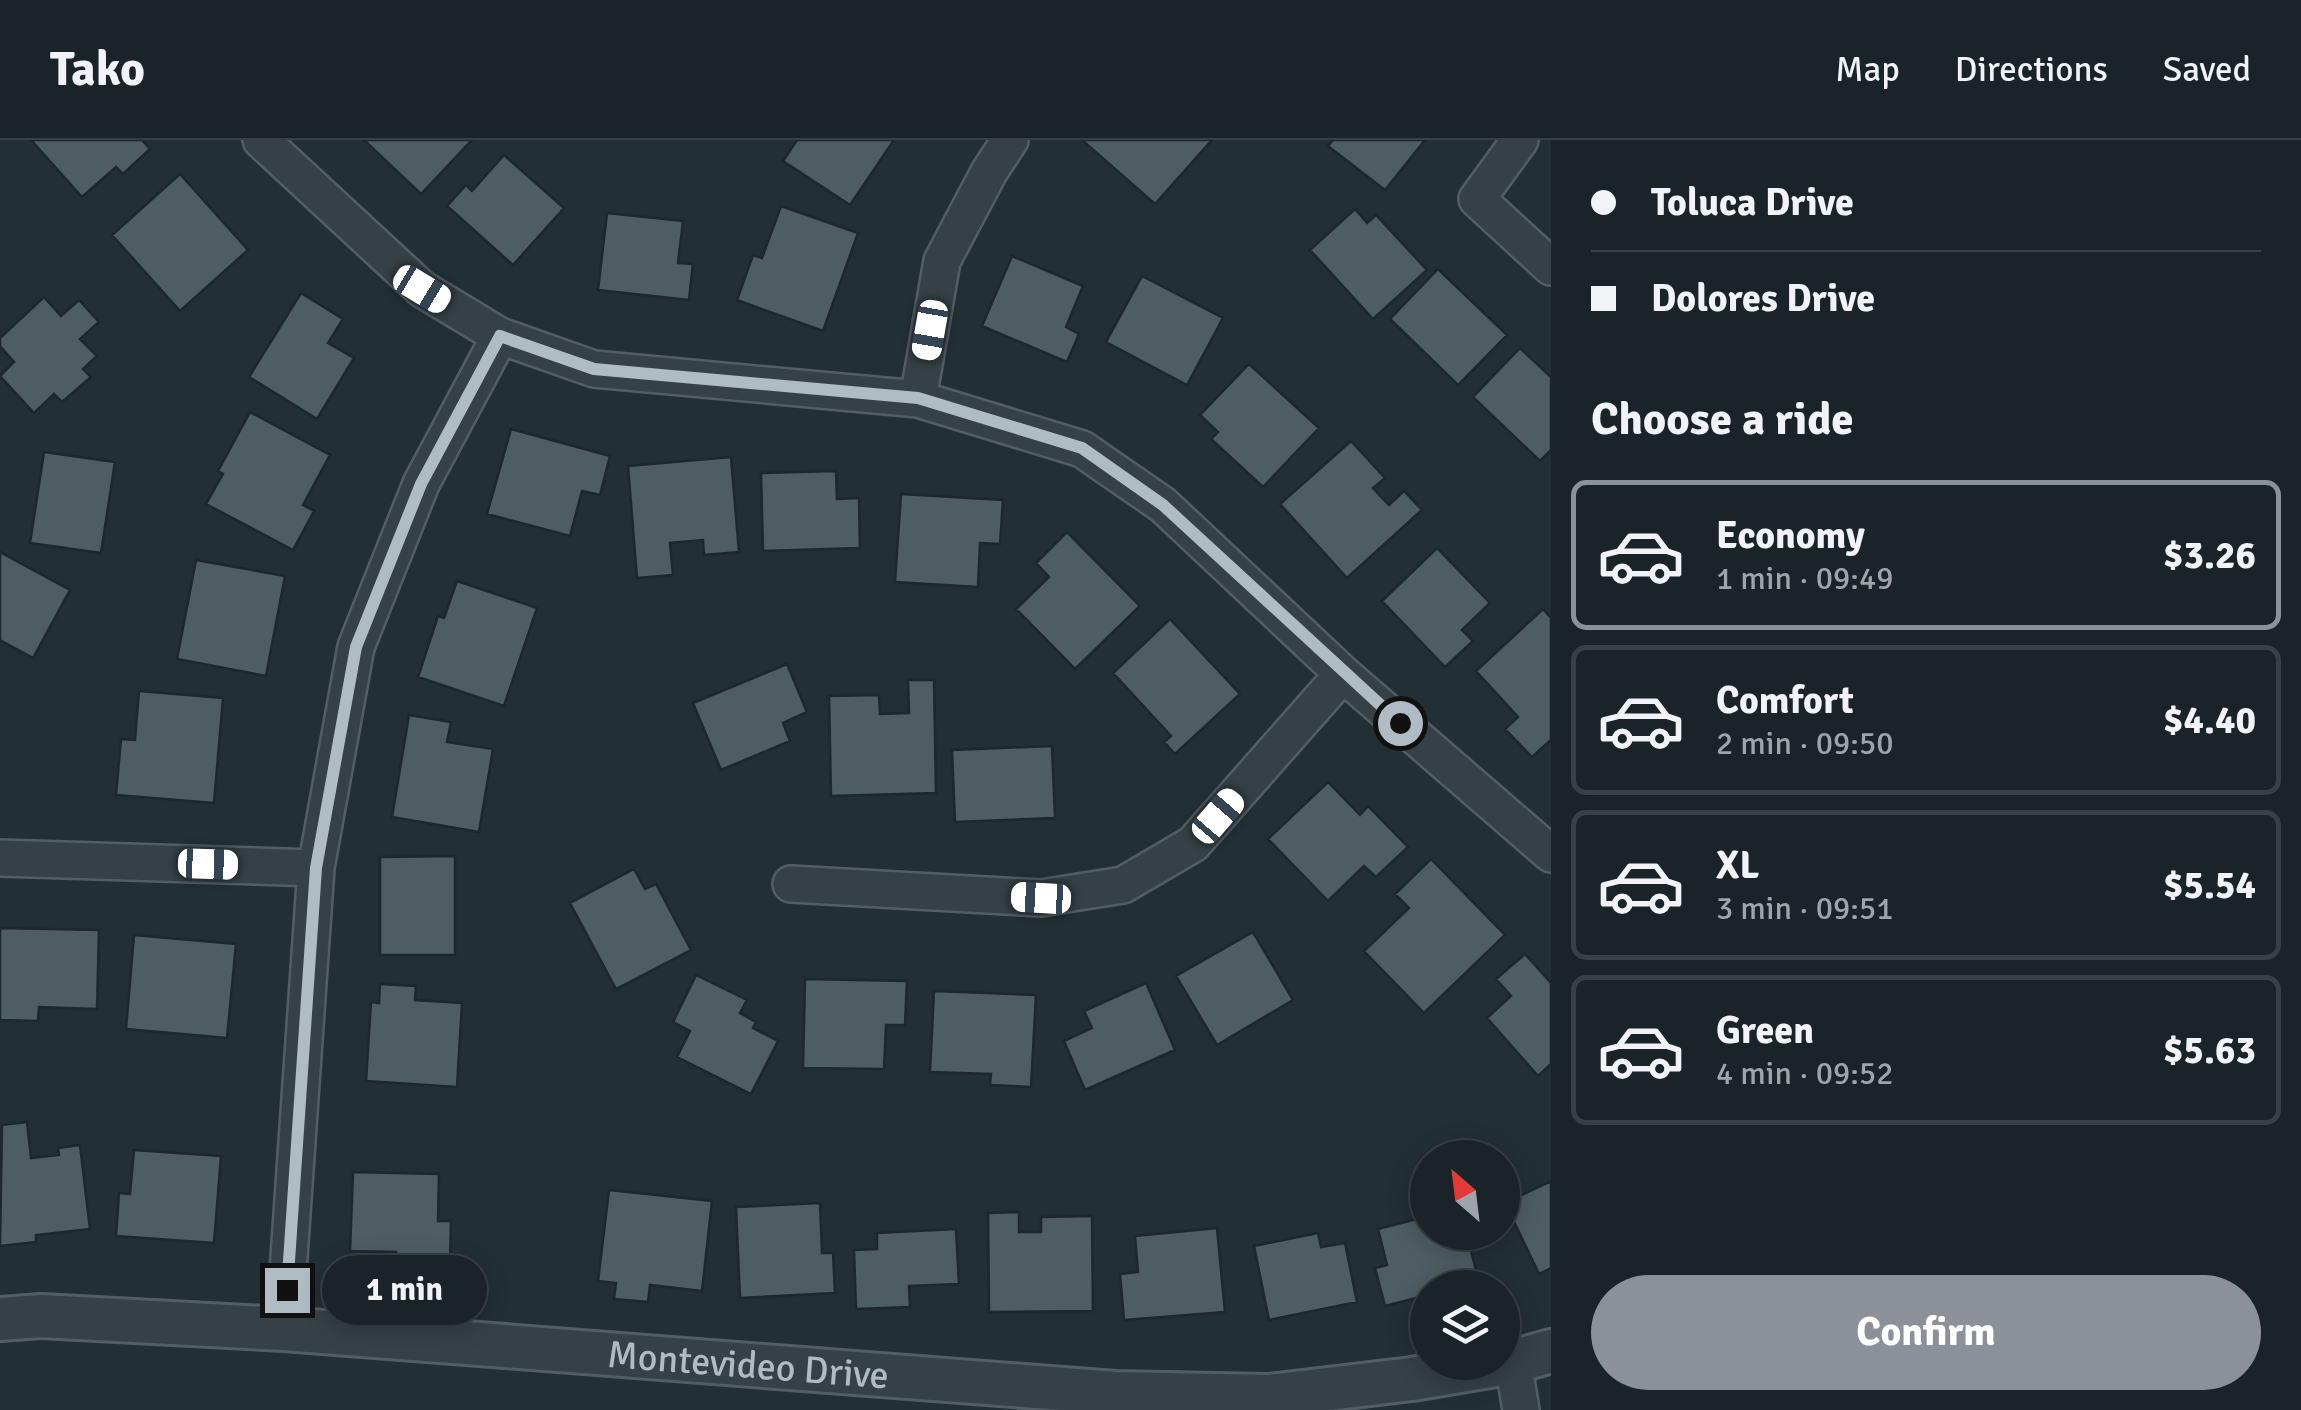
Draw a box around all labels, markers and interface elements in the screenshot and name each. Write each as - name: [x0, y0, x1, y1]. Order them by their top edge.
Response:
- text: Tako: [50, 40, 145, 99]
- text: Map: [1835, 48, 1900, 91]
- text: Directions: [1955, 48, 2108, 91]
- text: Saved: [2163, 48, 2251, 91]
- text: Toluca Drive: [1651, 179, 1854, 226]
- car: [389, 261, 455, 317]
- text: Dolores Drive: [1651, 275, 1875, 322]
- car: [910, 298, 950, 362]
- text: Choose a ride: [1591, 392, 1854, 447]
- icon: car: [1596, 510, 1686, 600]
- text: Economy: [1716, 512, 1865, 559]
- text: $3.26: [2163, 532, 2256, 579]
- text: 1 min · 09:49: [1716, 559, 1894, 598]
- icon: car: [1596, 675, 1686, 765]
- text: Comfort: [1716, 677, 1854, 724]
- text: $4.40: [2163, 697, 2256, 744]
- route start: [1378, 701, 1423, 746]
- text: 2 min · 09:50: [1716, 724, 1894, 763]
- car: [1187, 784, 1249, 848]
- icon: car: [1596, 840, 1686, 930]
- text: XL: [1716, 842, 1759, 889]
- car: [177, 848, 239, 880]
- text: $5.54: [2163, 862, 2256, 909]
- car: [1010, 881, 1072, 915]
- text: 3 min · 09:51: [1716, 889, 1894, 928]
- icon: car: [1596, 1005, 1686, 1095]
- text: Green: [1716, 1007, 1814, 1054]
- text: $5.63: [2163, 1027, 2256, 1074]
- text: 4 min · 09:52: [1716, 1054, 1894, 1093]
- north arrow: [1410, 1140, 1520, 1250]
- map controls: [1410, 1140, 1520, 1380]
- callout: 1 min: [322, 1255, 487, 1325]
- route end: [265, 1268, 310, 1313]
- text: 1 min: [366, 1270, 443, 1309]
- button: layers: [1410, 1270, 1520, 1380]
- button: Confirm: [1591, 1275, 2261, 1390]
- street label: Montevideo Drive: [606, 1331, 891, 1400]

